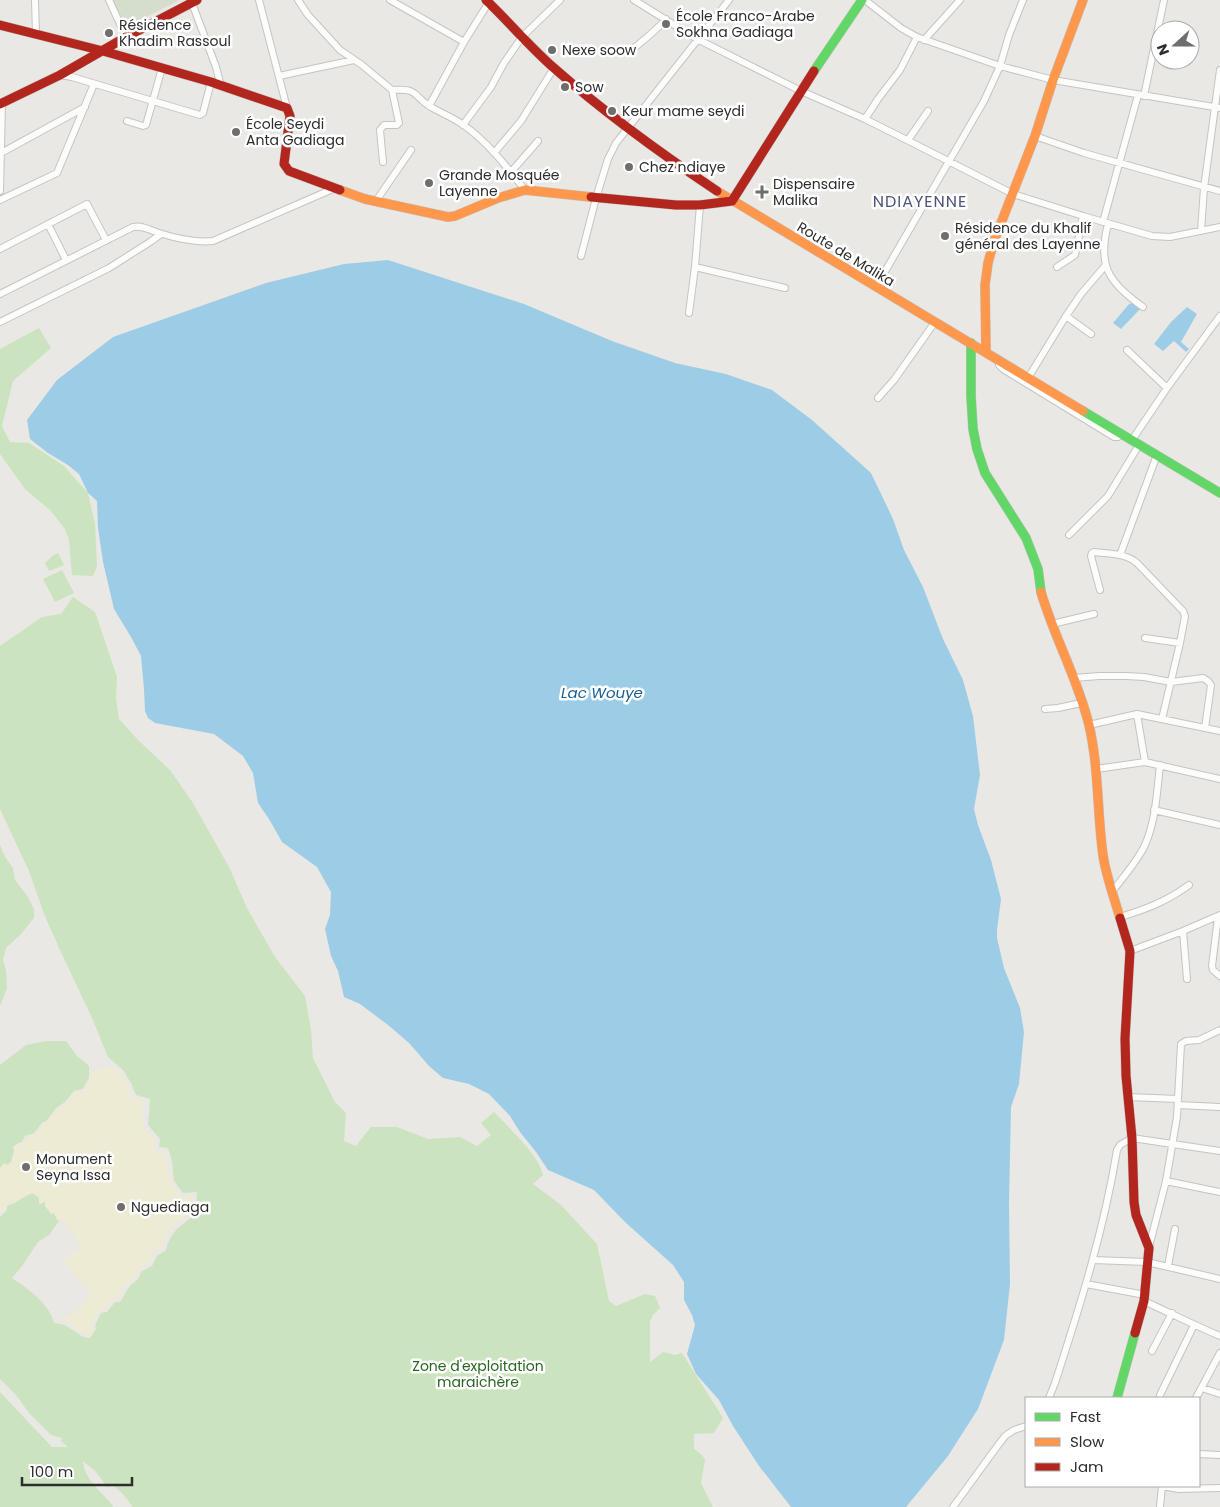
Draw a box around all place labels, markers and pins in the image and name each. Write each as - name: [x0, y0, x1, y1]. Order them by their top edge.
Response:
- place label: École Franco-Arabe Sokhna Gadiaga: [676, 6, 815, 42]
- place label: Résidence Khadim Rassoul: [119, 15, 231, 51]
- marker: École Franco-Arabe Sokhna Gadiaga: [660, 18, 672, 30]
- marker: Résidence Khadim Rassoul: [103, 27, 115, 39]
- place label: Nexe soow: [562, 40, 637, 60]
- marker: Nexe soow: [546, 44, 558, 56]
- place label: Sow: [575, 77, 604, 97]
- marker: Sow: [559, 81, 571, 93]
- place label: Keur mame seydi: [622, 101, 745, 121]
- marker: Keur mame seydi: [606, 105, 618, 117]
- place label: École Seydi Anta Gadiaga: [246, 114, 344, 150]
- marker: École Seydi Anta Gadiaga: [230, 126, 242, 138]
- place label: Chez ndiaye: [639, 157, 726, 177]
- marker: Chez ndiaye: [623, 161, 635, 173]
- place label: Grande Mosquée Layenne: [439, 165, 560, 201]
- place label: Dispensaire Malika: [773, 174, 855, 210]
- marker: Grande Mosquée Layenne: [423, 177, 435, 189]
- marker: Dispensaire Malika: [755, 185, 769, 199]
- place label: Résidence du Khalif général des Layenne: [955, 218, 1101, 254]
- marker: Résidence du Khalif général des Layenne: [939, 230, 951, 242]
- place label: Monument Seyna Issa: [36, 1149, 112, 1185]
- marker: Monument Seyna Issa: [20, 1161, 32, 1173]
- place label: Nguediaga: [131, 1197, 209, 1217]
- marker: Nguediaga: [115, 1201, 127, 1213]

